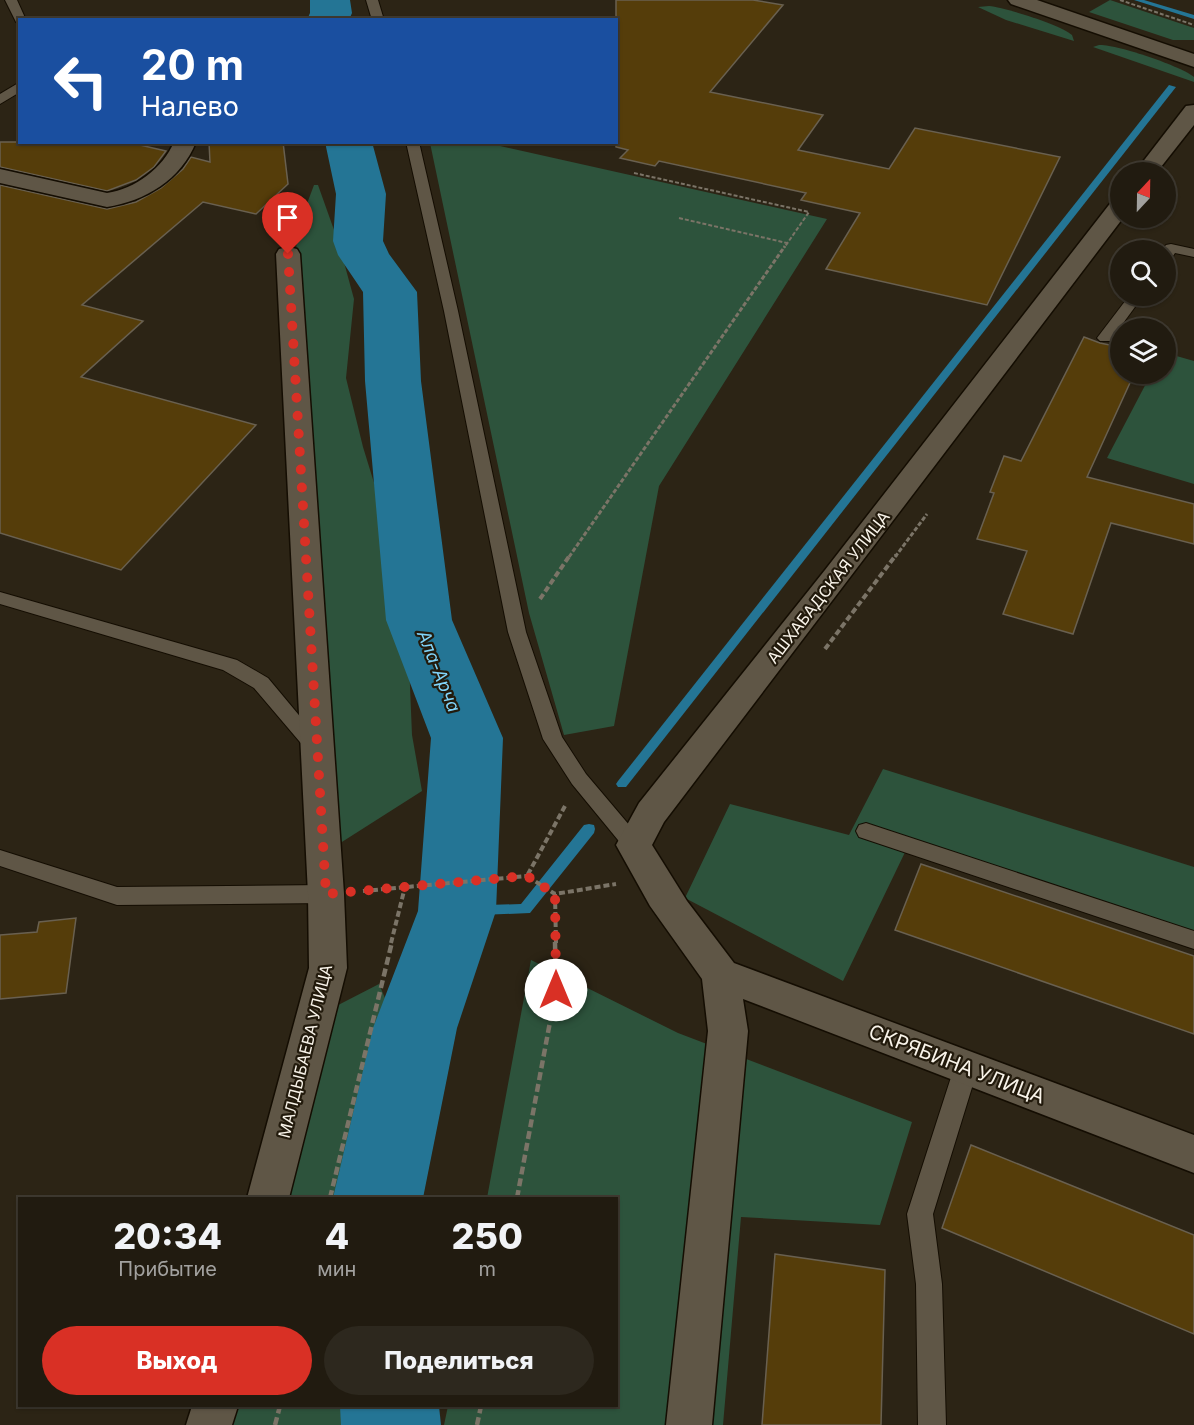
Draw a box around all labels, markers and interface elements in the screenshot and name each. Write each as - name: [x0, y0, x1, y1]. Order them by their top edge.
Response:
- text: 20 m: [141, 39, 244, 90]
- icon: left: [42, 42, 120, 120]
- text: Налево: [141, 90, 239, 123]
- north arrow: [1110, 162, 1176, 228]
- map controls: [1110, 162, 1176, 384]
- pin: [262, 192, 313, 254]
- icon: arrive: [271, 201, 304, 234]
- button: search: [1110, 240, 1176, 306]
- button: layers: [1110, 318, 1176, 384]
- street label: АШХАБАДСКАЯ УЛИЦА: [762, 507, 894, 667]
- water label: Ала-Арча: [413, 626, 465, 715]
- position arrow: [524, 958, 588, 1022]
- street label: МАЛДЫБАЕВА УЛИЦА: [274, 962, 336, 1140]
- street label: СКРЯБИНА УЛИЦА: [866, 1019, 1049, 1109]
- text: 20:34: [113, 1214, 222, 1258]
- text: 4: [324, 1214, 349, 1258]
- text: 250: [451, 1214, 523, 1258]
- text: Прибытие: [118, 1257, 217, 1281]
- text: мин: [317, 1257, 356, 1281]
- text: m: [478, 1257, 496, 1281]
- button: Выход: [42, 1326, 312, 1395]
- button: Поделиться: [324, 1326, 594, 1395]

